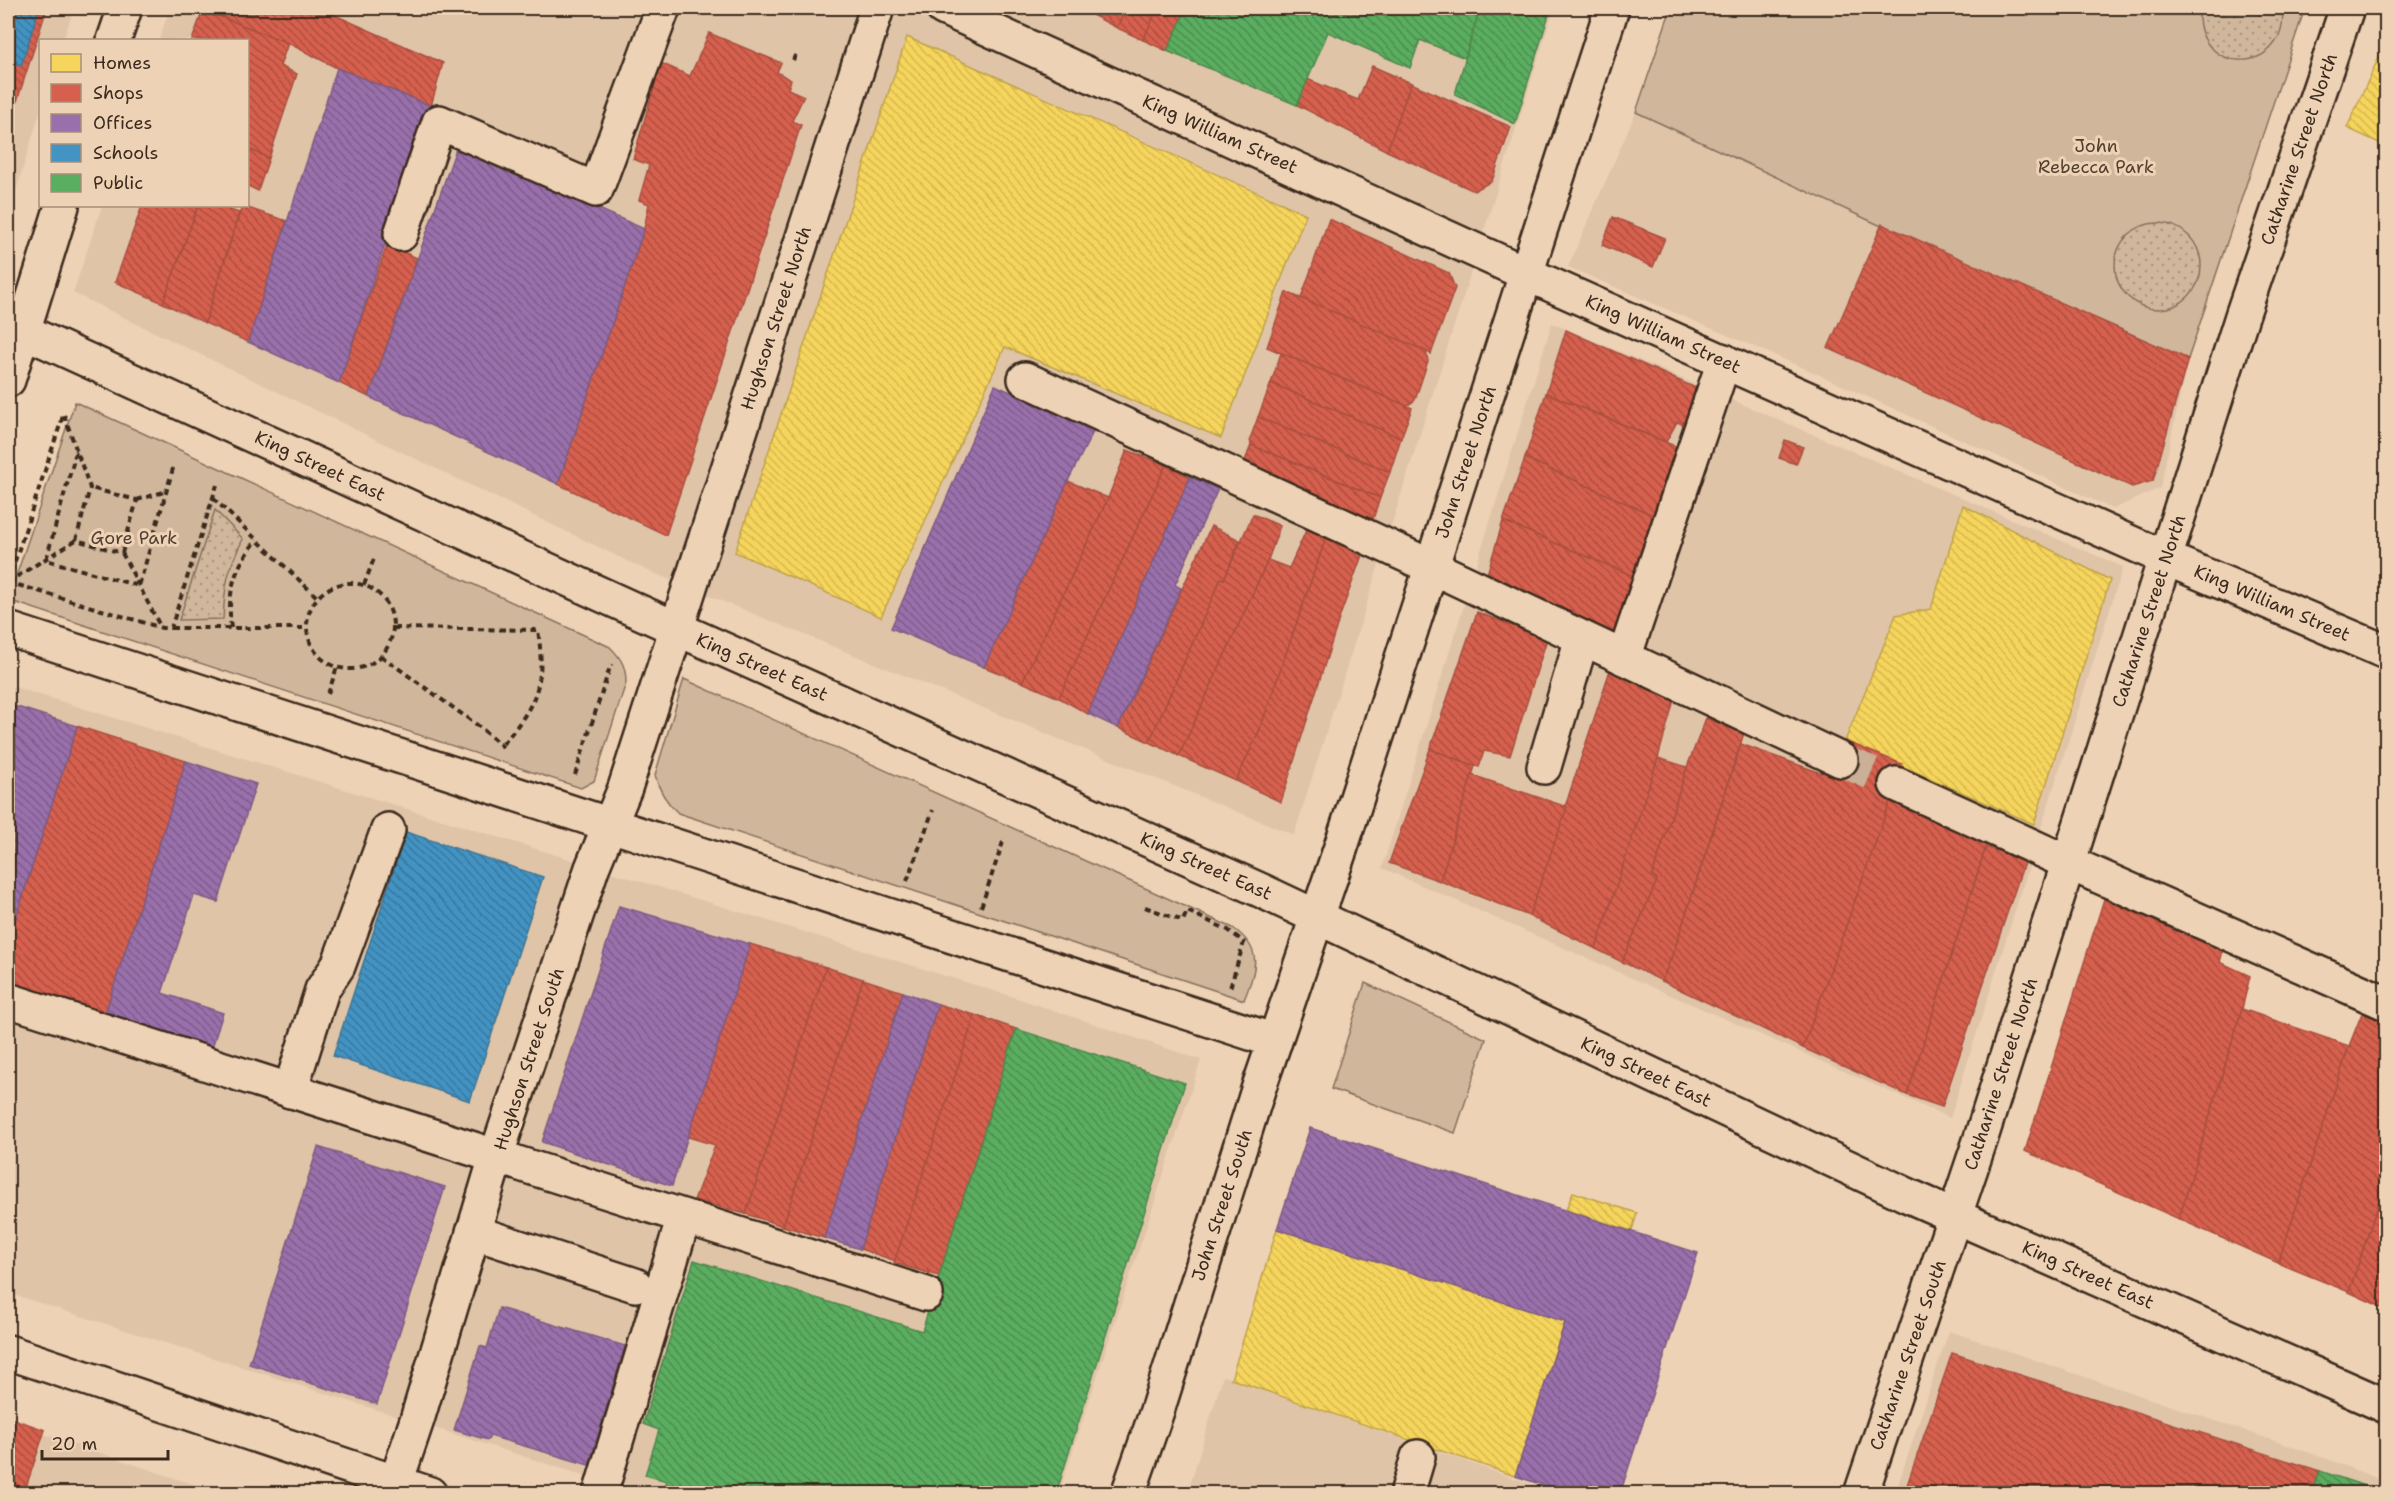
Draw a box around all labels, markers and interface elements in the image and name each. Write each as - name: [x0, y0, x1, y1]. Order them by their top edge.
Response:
- legend: [39, 39, 249, 207]
- street label: Catharine Street North: [2255, 50, 2343, 248]
- text: Homes: [93, 51, 151, 75]
- text: Shops: [93, 81, 144, 105]
- street label: King William Street: [1139, 89, 1302, 179]
- text: Offices: [93, 111, 152, 135]
- park label: John Rebecca Park: [2038, 134, 2154, 179]
- text: Schools: [93, 141, 159, 165]
- text: Public: [93, 171, 143, 195]
- street label: Hughson Street North: [735, 223, 817, 413]
- street label: King William Street: [1582, 289, 1745, 379]
- street label: John Street North: [1430, 382, 1502, 542]
- street label: King Street East: [251, 425, 389, 507]
- street label: Catharine Street North: [2106, 512, 2192, 710]
- park label: Gore Park: [91, 526, 177, 550]
- street label: King William Street: [2190, 559, 2354, 647]
- street label: King Street East: [692, 627, 832, 707]
- street label: King Street East: [1136, 826, 1276, 906]
- street label: Hughson Street South: [488, 964, 570, 1154]
- street label: Catharine Street North: [1958, 975, 2044, 1173]
- street label: King Street East: [1577, 1031, 1715, 1113]
- street label: John Street South: [1186, 1126, 1258, 1284]
- street label: King Street East: [2018, 1235, 2158, 1315]
- street label: Catharine Street South: [1864, 1256, 1952, 1454]
- scale bar: [42, 1423, 168, 1461]
- text: 20 m: [51, 1432, 97, 1456]

